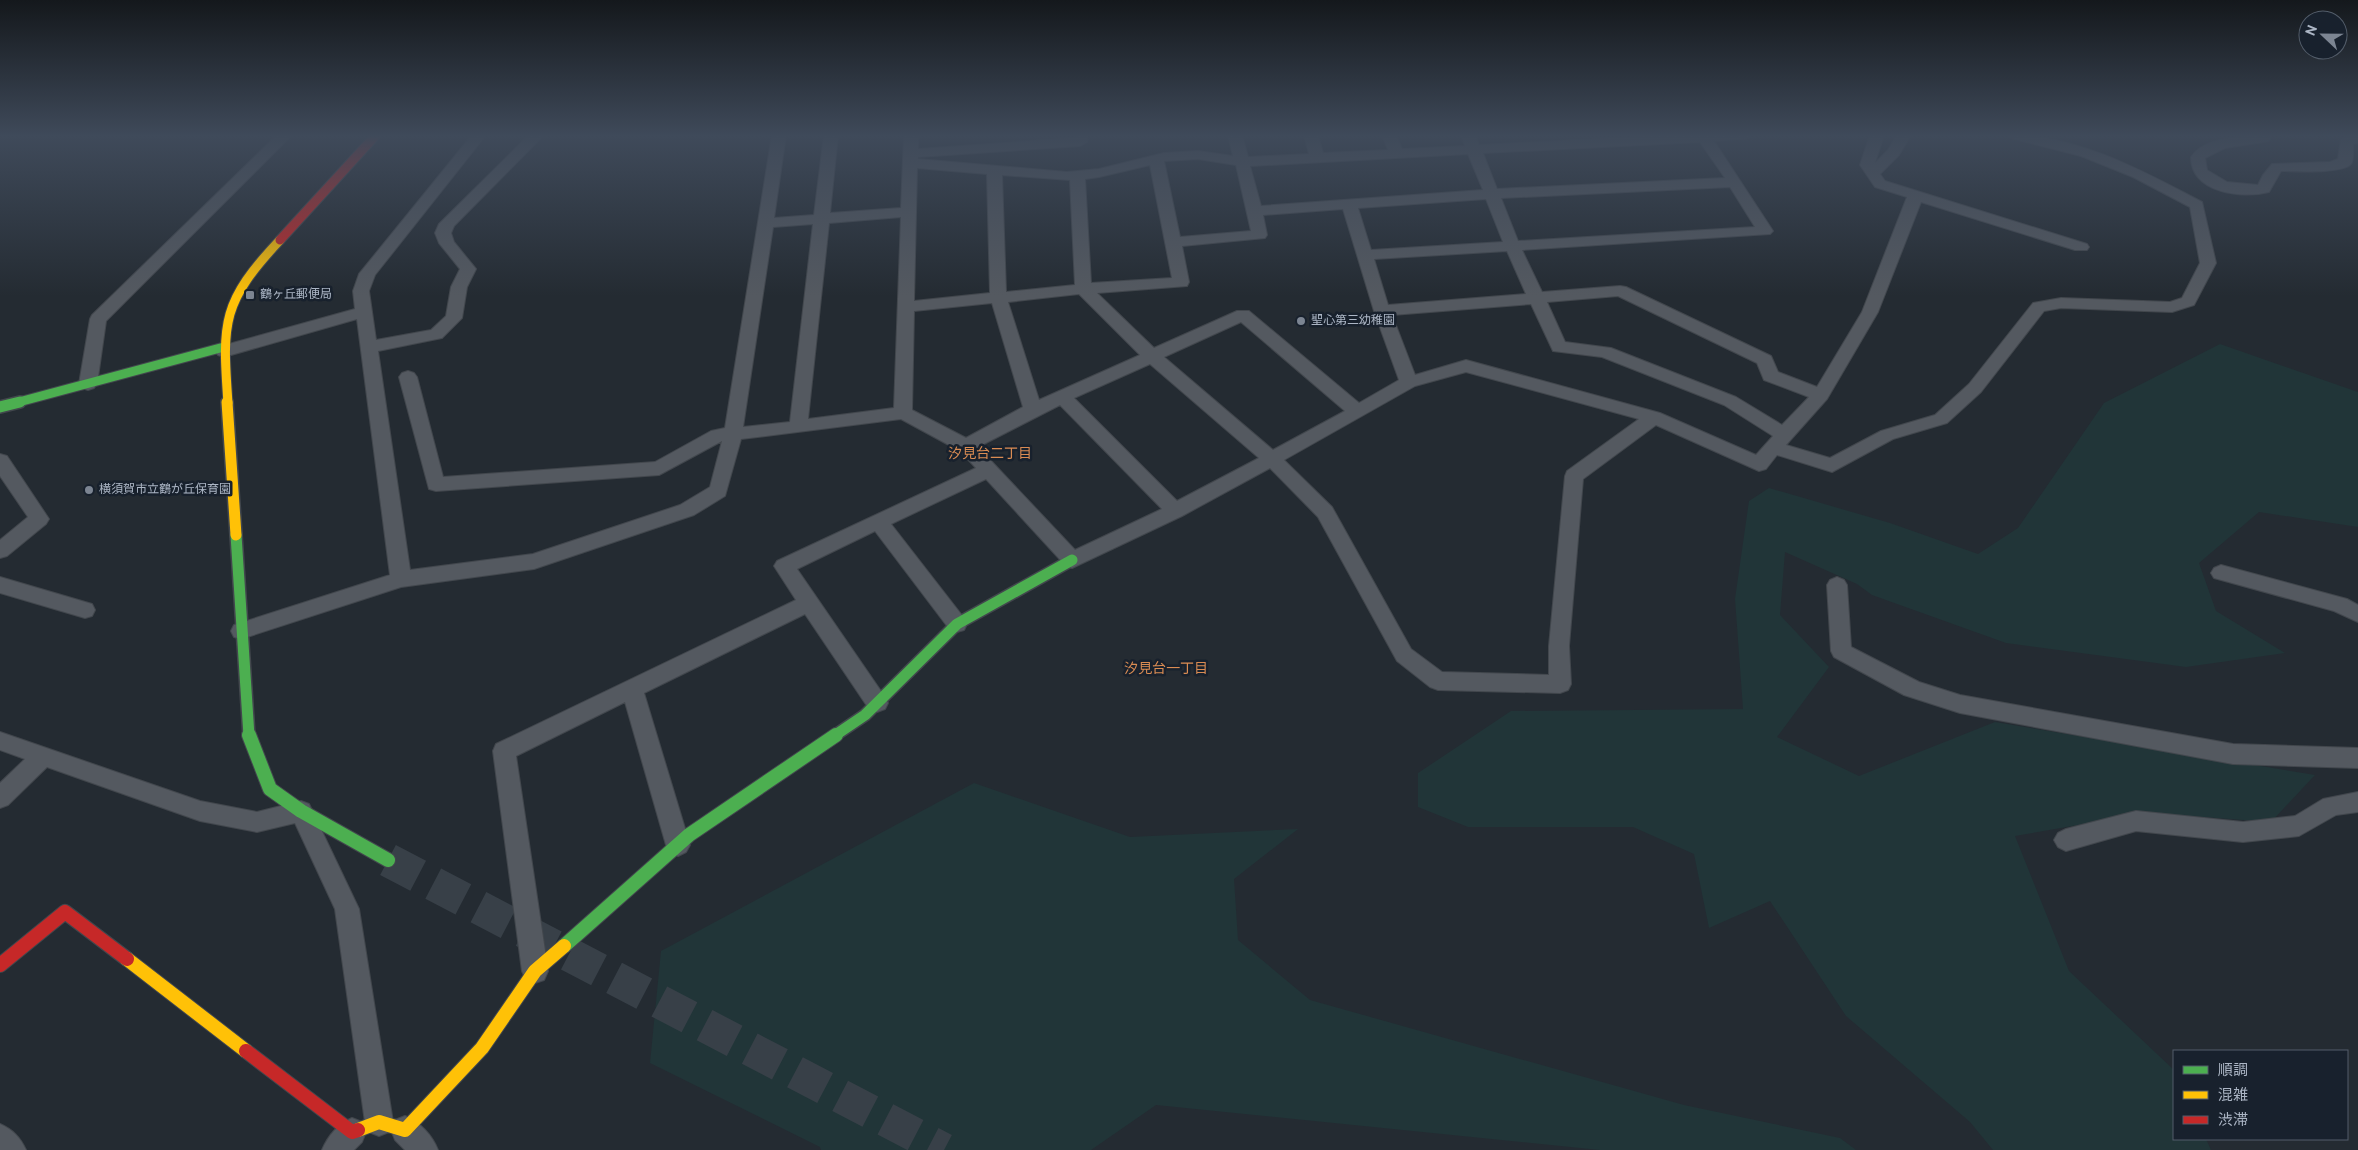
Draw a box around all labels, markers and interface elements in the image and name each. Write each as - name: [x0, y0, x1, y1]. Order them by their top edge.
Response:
- north arrow: [2298, 10, 2348, 60]
- text: N: [2303, 23, 2322, 39]
- place label: 鶴ヶ丘郵便局: [260, 287, 332, 303]
- marker: 鶴ヶ丘郵便局: [244, 289, 256, 301]
- place label: 聖心第三幼稚園: [1311, 313, 1395, 329]
- marker: 聖心第三幼稚園: [1295, 315, 1307, 327]
- district label: 汐見台二丁目: [948, 445, 1032, 463]
- place label: 横須賀市立鶴が丘保育園: [99, 482, 231, 498]
- marker: 横須賀市立鶴が丘保育園: [83, 484, 95, 496]
- district label: 汐見台一丁目: [1124, 660, 1208, 678]
- legend: [2173, 1050, 2348, 1140]
- text: 順調: [2218, 1062, 2248, 1081]
- text: 混雑: [2218, 1087, 2248, 1106]
- text: 渋滞: [2218, 1112, 2248, 1131]

